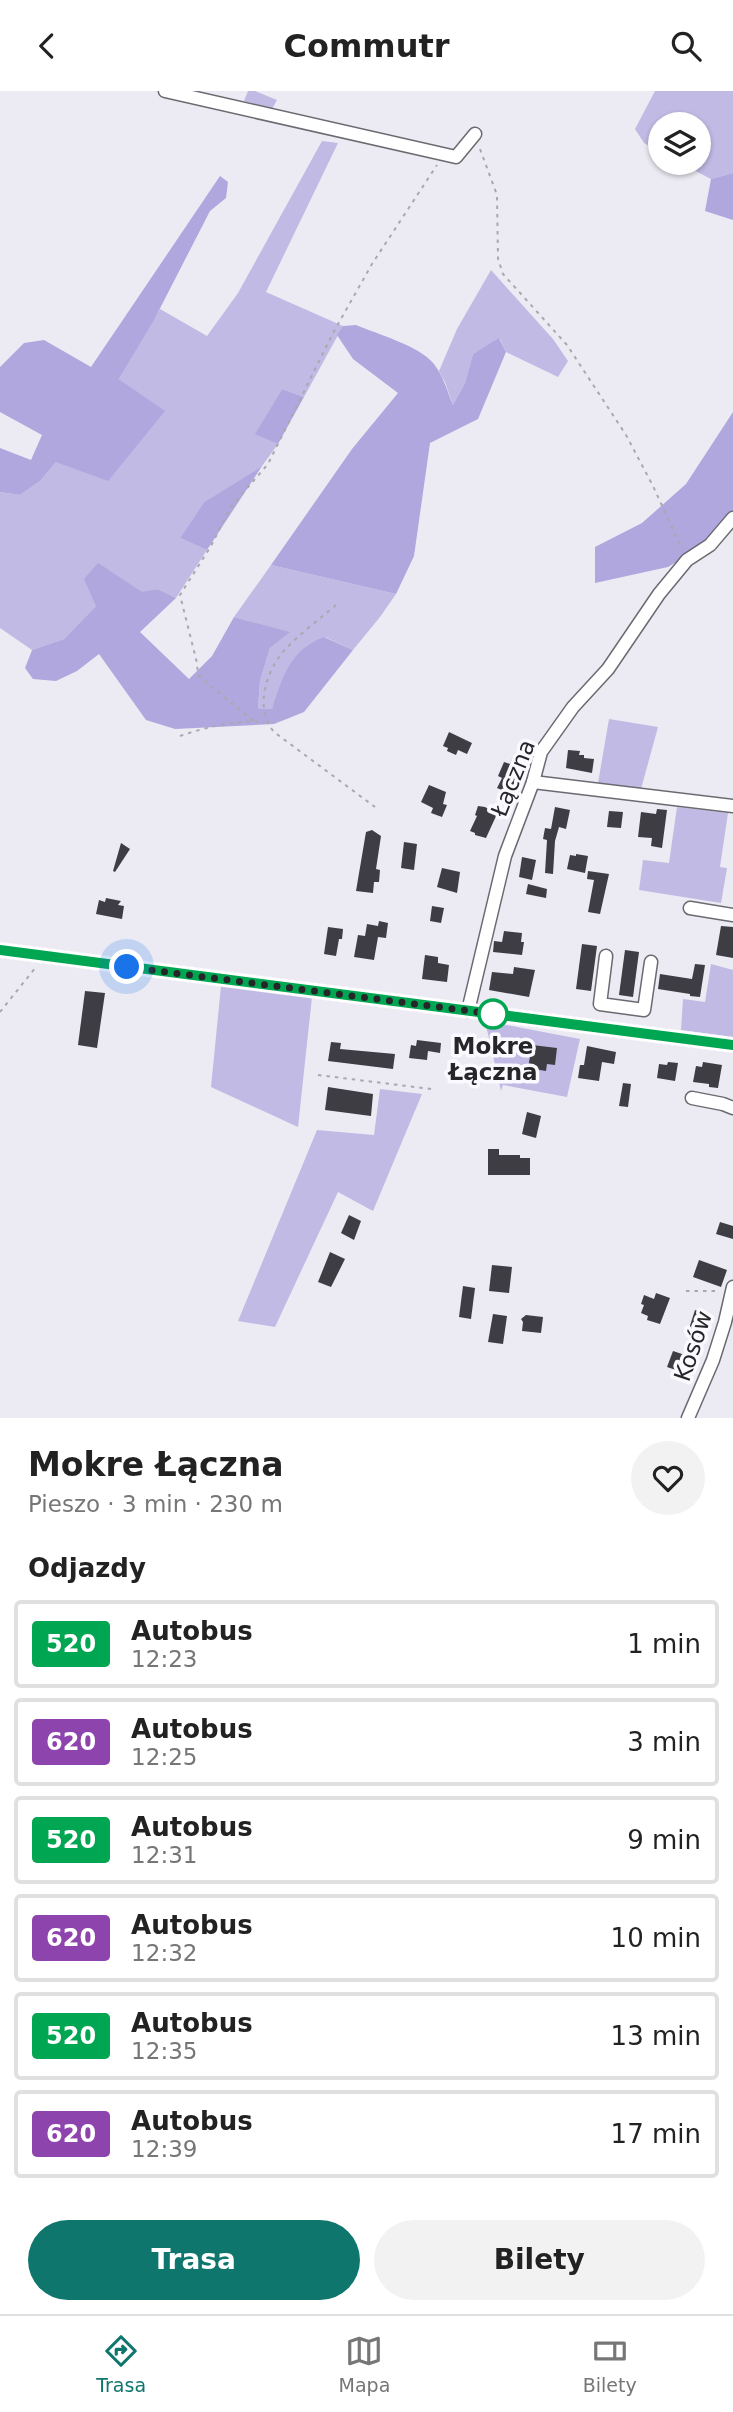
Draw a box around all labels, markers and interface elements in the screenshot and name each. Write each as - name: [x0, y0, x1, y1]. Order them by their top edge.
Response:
- icon: back: [28, 27, 66, 65]
- text: Commutr: [283, 27, 450, 65]
- icon: search: [667, 27, 705, 65]
- map controls: [648, 112, 711, 175]
- button: layers: [648, 112, 711, 175]
- street label: Łączna: [486, 736, 540, 821]
- your location: [109, 949, 144, 984]
- marker: Mokre Łączna: [478, 999, 508, 1029]
- place label: Mokre Łączna: [446, 1033, 538, 1085]
- street label: Kosów: [669, 1307, 717, 1385]
- button: heart: [631, 1441, 705, 1515]
- text: Mokre Łączna: [28, 1445, 284, 1484]
- text: Pieszo · 3 min · 230 m: [28, 1491, 283, 1517]
- text: Odjazdy: [28, 1553, 146, 1583]
- text: Autobus: [131, 1616, 253, 1646]
- text: 1 min: [627, 1629, 701, 1659]
- text: 520: [46, 1630, 96, 1658]
- text: 12:23: [131, 1646, 197, 1672]
- text: Autobus: [131, 1714, 253, 1744]
- text: 3 min: [627, 1727, 701, 1757]
- text: 620: [46, 1728, 96, 1756]
- text: 12:25: [131, 1744, 197, 1770]
- text: Autobus: [131, 1812, 253, 1842]
- text: 9 min: [627, 1825, 701, 1855]
- text: 520: [46, 1826, 96, 1854]
- text: 12:31: [131, 1842, 197, 1868]
- text: Autobus: [131, 1910, 253, 1940]
- text: 10 min: [611, 1923, 701, 1953]
- text: 620: [46, 1924, 96, 1952]
- text: 12:32: [131, 1940, 197, 1966]
- text: Autobus: [131, 2008, 253, 2038]
- text: 13 min: [611, 2021, 701, 2051]
- text: 520: [46, 2022, 96, 2050]
- text: 12:35: [131, 2038, 197, 2064]
- text: Autobus: [131, 2106, 253, 2136]
- text: 17 min: [611, 2119, 701, 2149]
- text: 620: [46, 2120, 96, 2148]
- text: 12:39: [131, 2136, 197, 2162]
- button: Trasa: [28, 2220, 360, 2300]
- button: Bilety: [374, 2220, 705, 2300]
- tab: Trasa: [96, 2332, 146, 2396]
- tab: Mapa: [339, 2332, 390, 2396]
- tab: Bilety: [583, 2332, 637, 2396]

